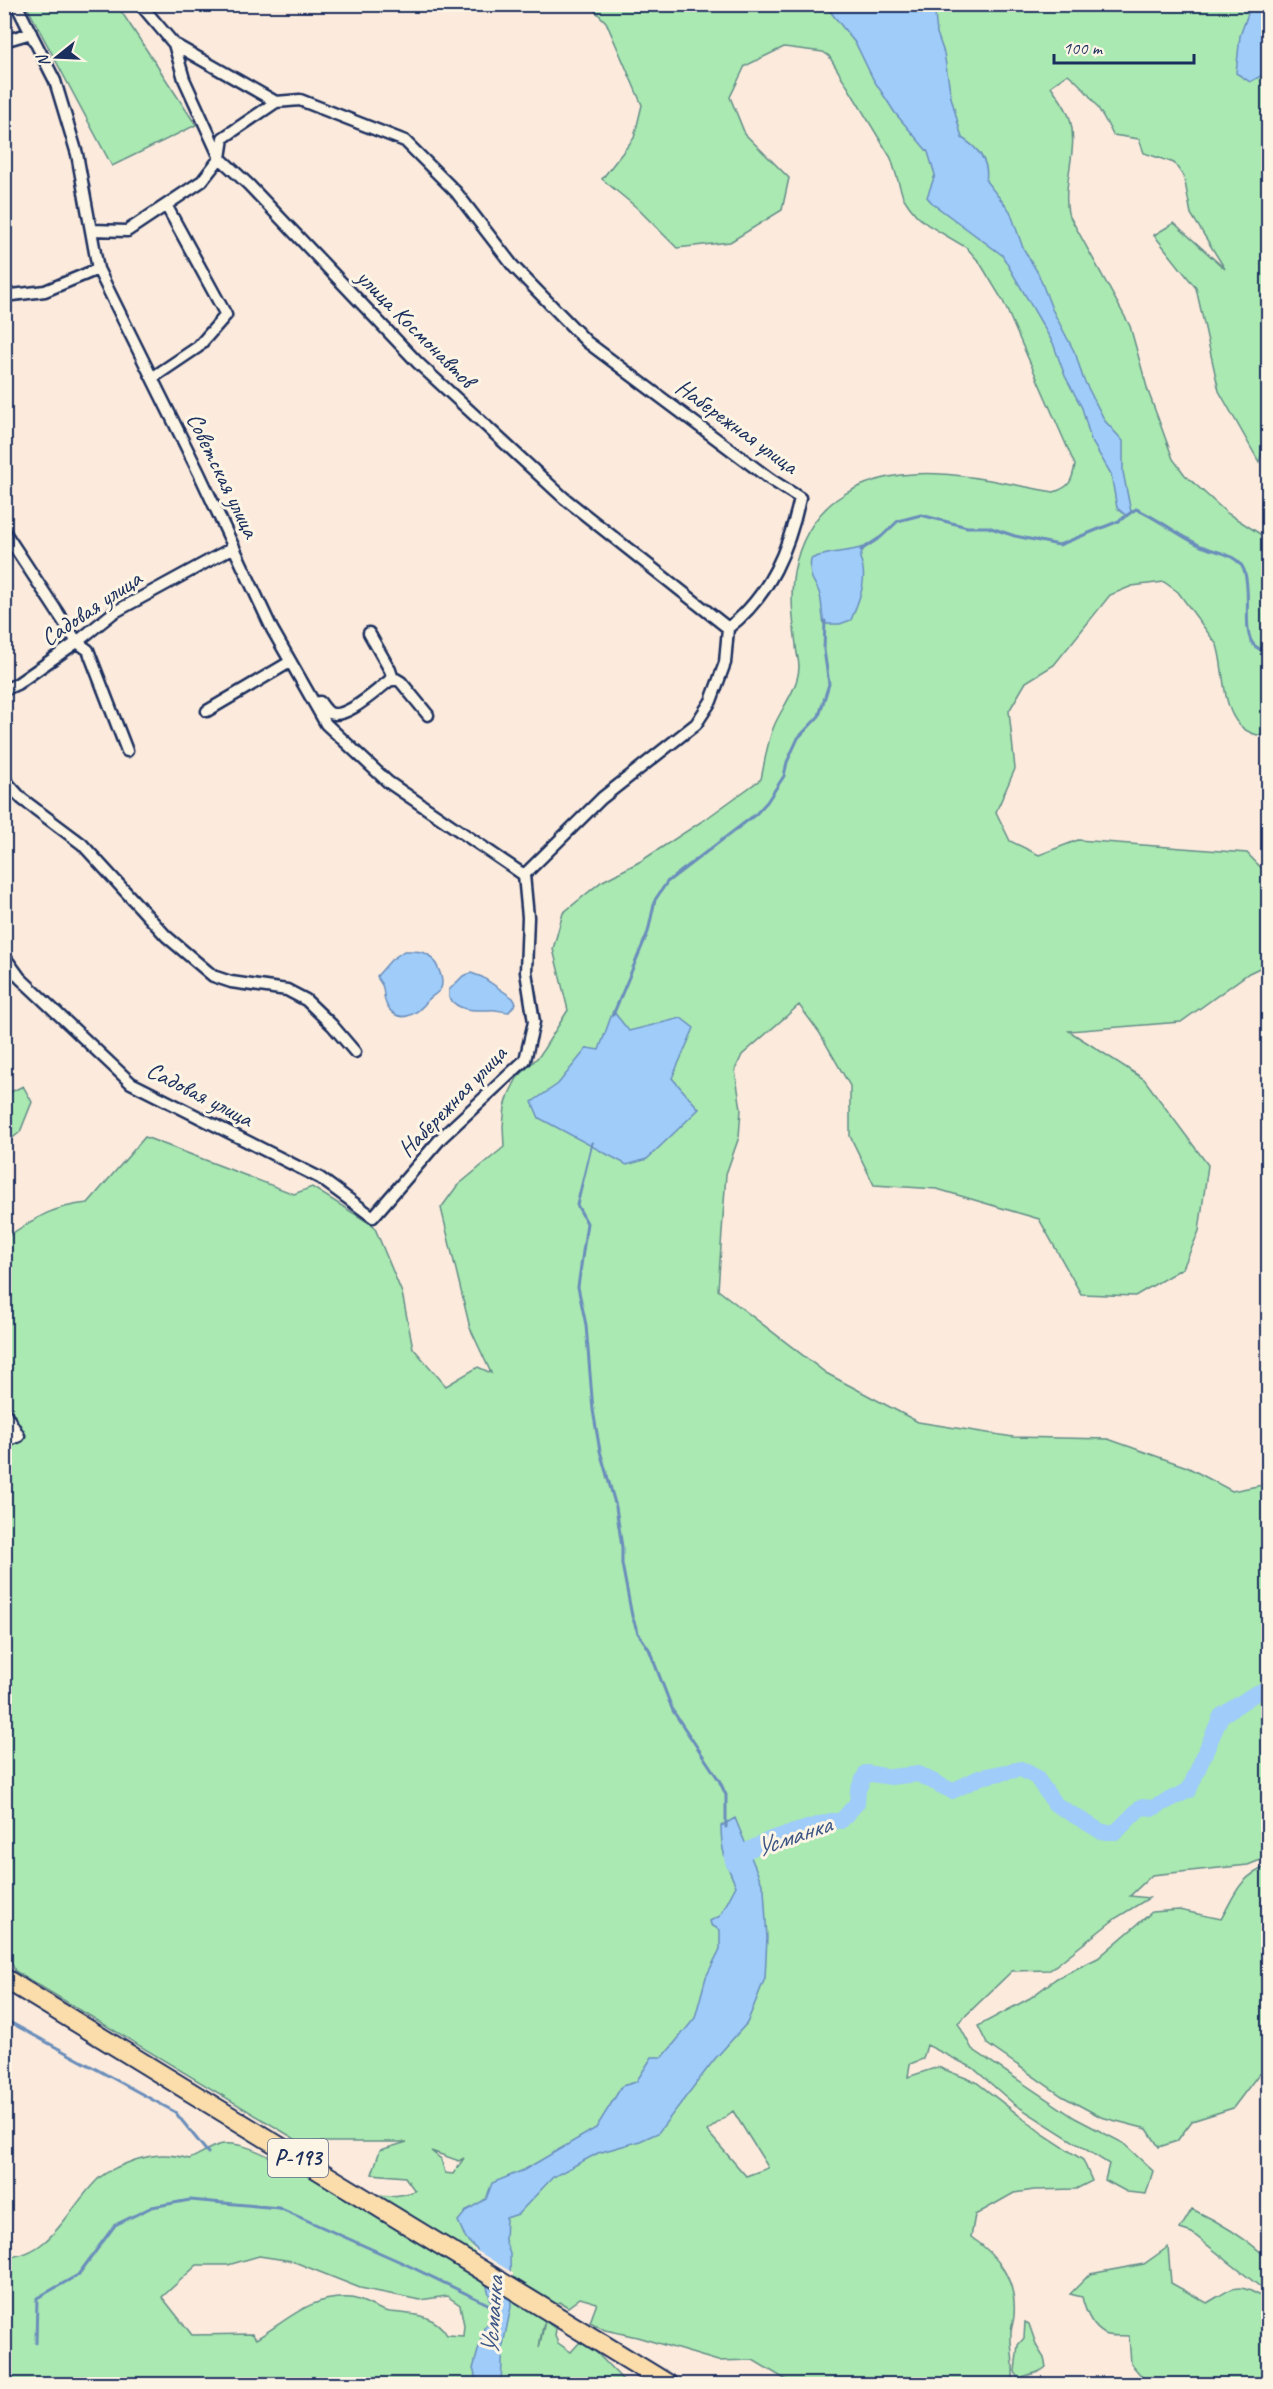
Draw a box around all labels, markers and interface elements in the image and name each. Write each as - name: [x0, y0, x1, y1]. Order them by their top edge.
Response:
- north arrow: [27, 27, 87, 87]
- scale bar: [1054, 27, 1194, 65]
- text: 100 m: [1063, 37, 1104, 59]
- text: N: [32, 51, 55, 69]
- street label: улица Космонавтов: [349, 261, 485, 397]
- street label: Набережная улица: [670, 372, 805, 481]
- street label: Советская улица: [180, 408, 267, 544]
- street label: Садовая улица: [35, 563, 148, 653]
- street label: Набережная улица: [391, 1038, 514, 1163]
- street label: Садовая улица: [142, 1054, 259, 1134]
- water label: Усманка: [751, 1807, 838, 1864]
- road number: Р-193: [268, 2139, 328, 2177]
- water label: Усманка: [473, 2273, 511, 2356]

